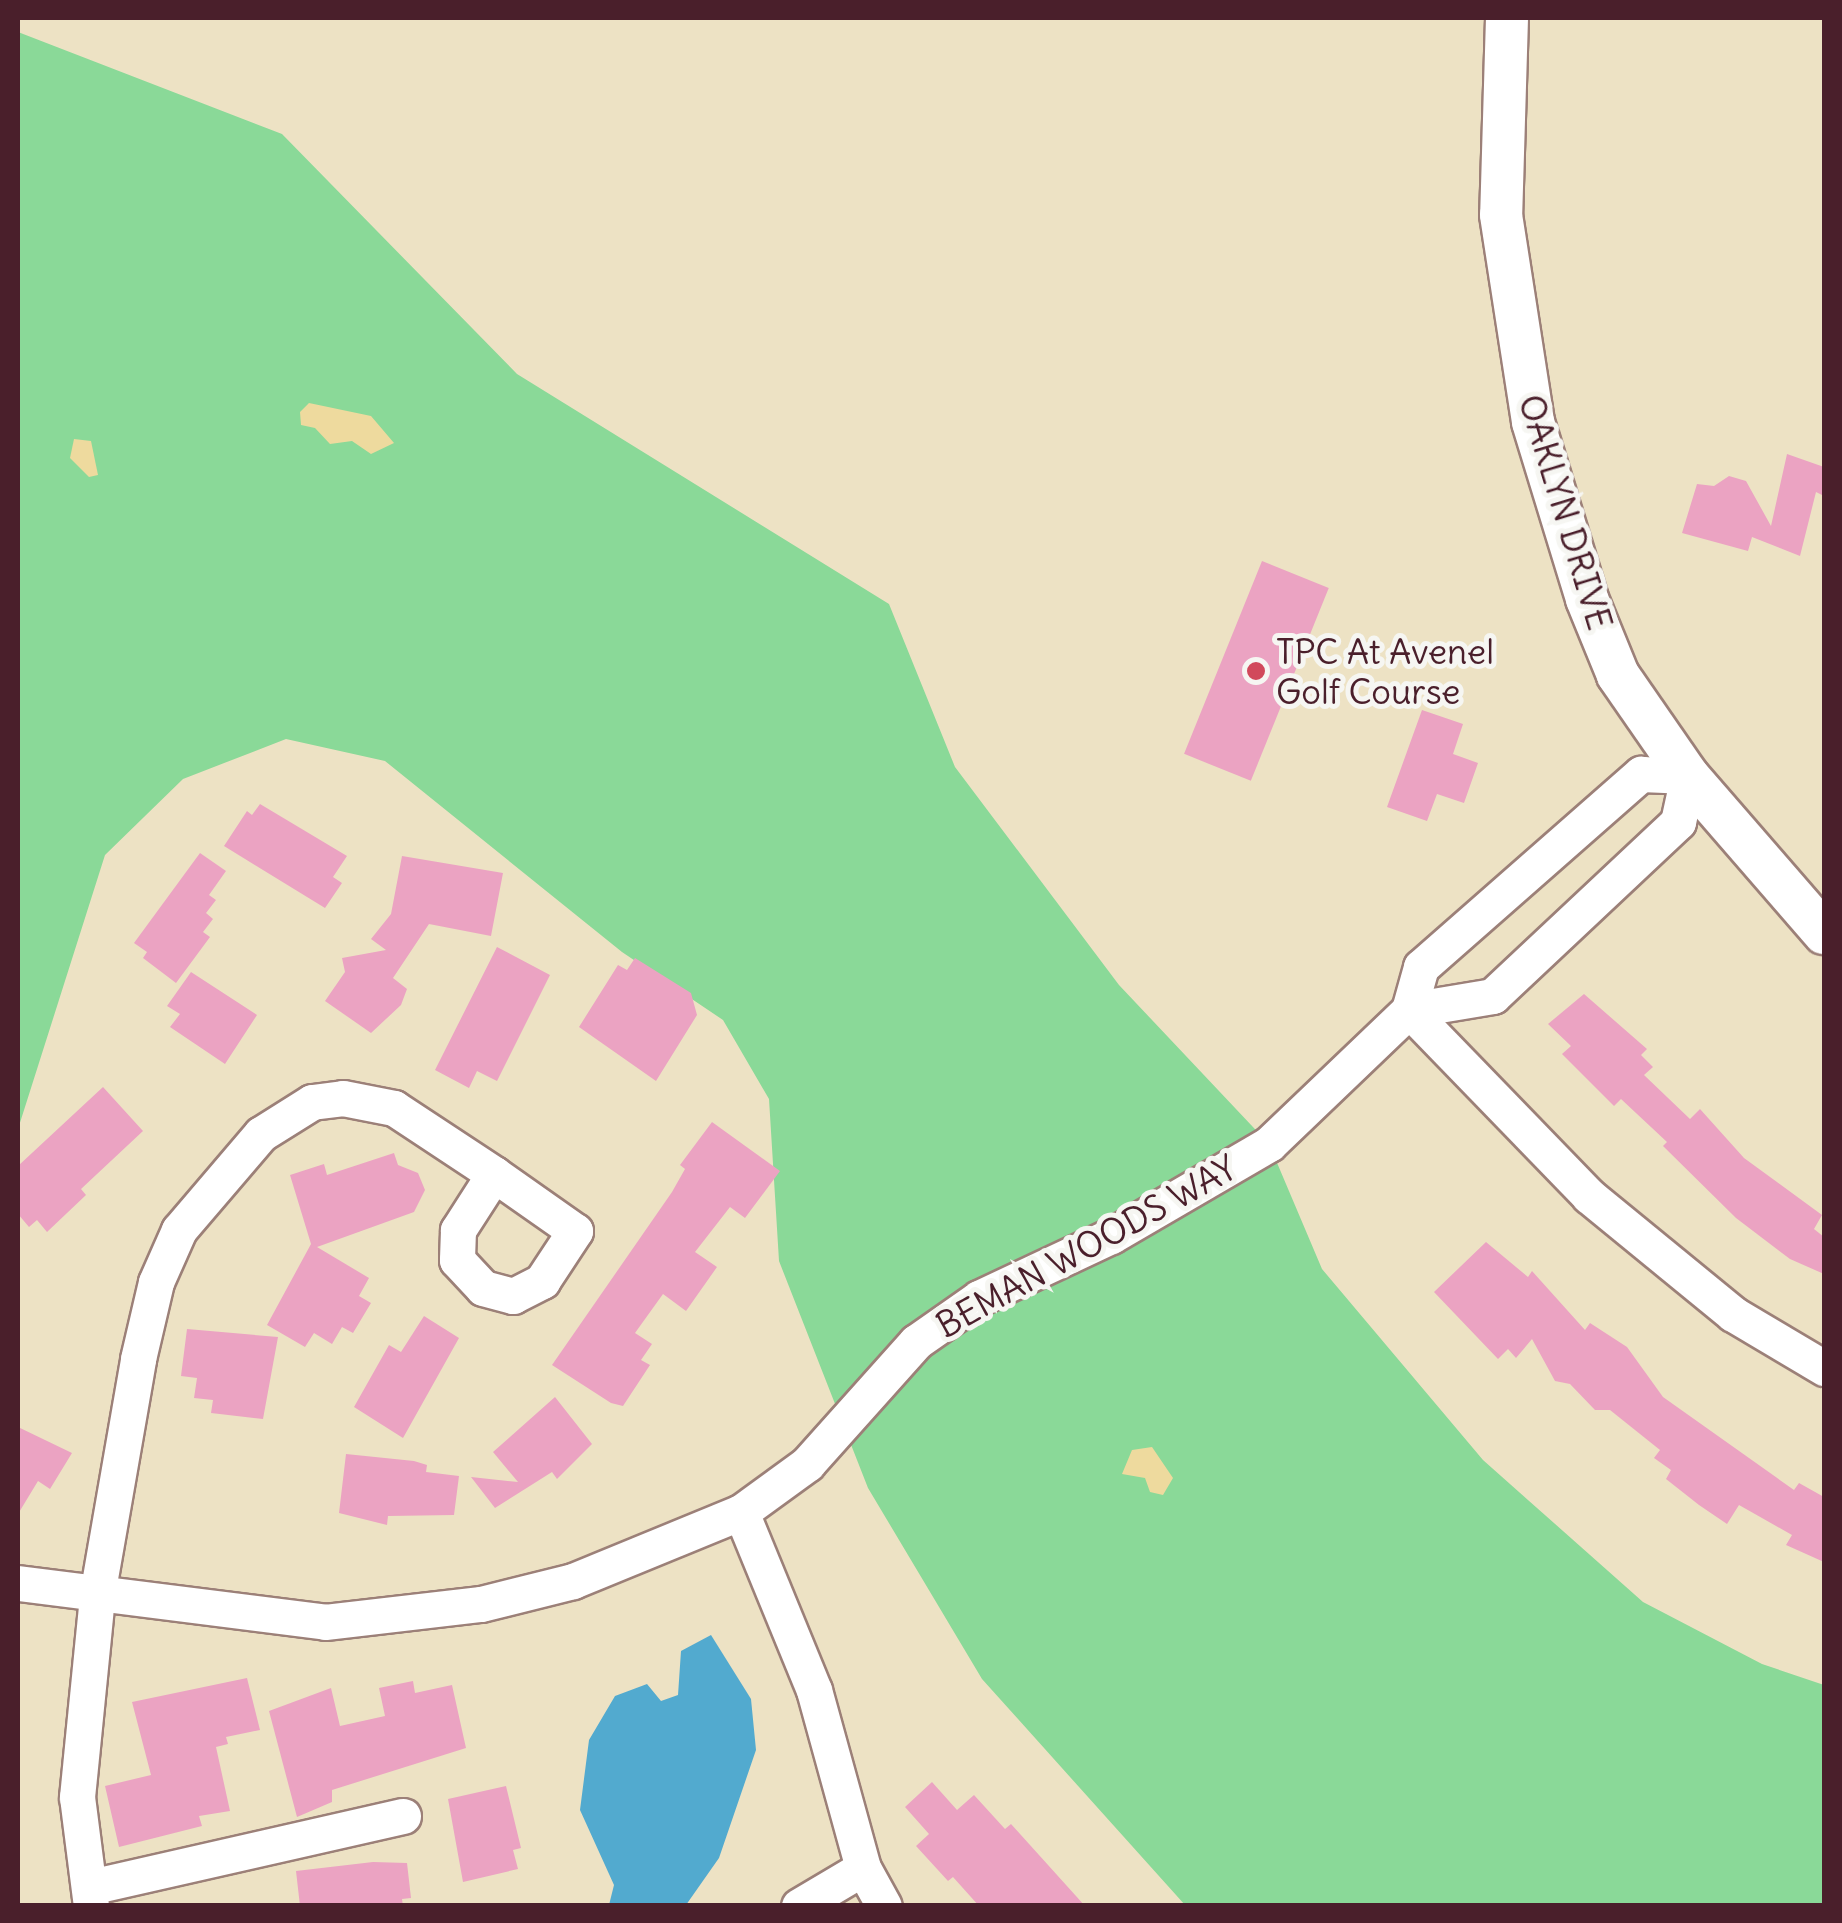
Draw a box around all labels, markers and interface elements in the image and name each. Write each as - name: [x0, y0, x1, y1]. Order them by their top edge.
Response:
- street label: OAKLYN DRIVE: [1510, 389, 1622, 635]
- place label: TPC At Avenel Golf Course: [1276, 630, 1494, 712]
- marker: TPC At Avenel Golf Course: [1245, 660, 1267, 682]
- street label: BEMAN WOODS WAY: [929, 1146, 1243, 1346]

